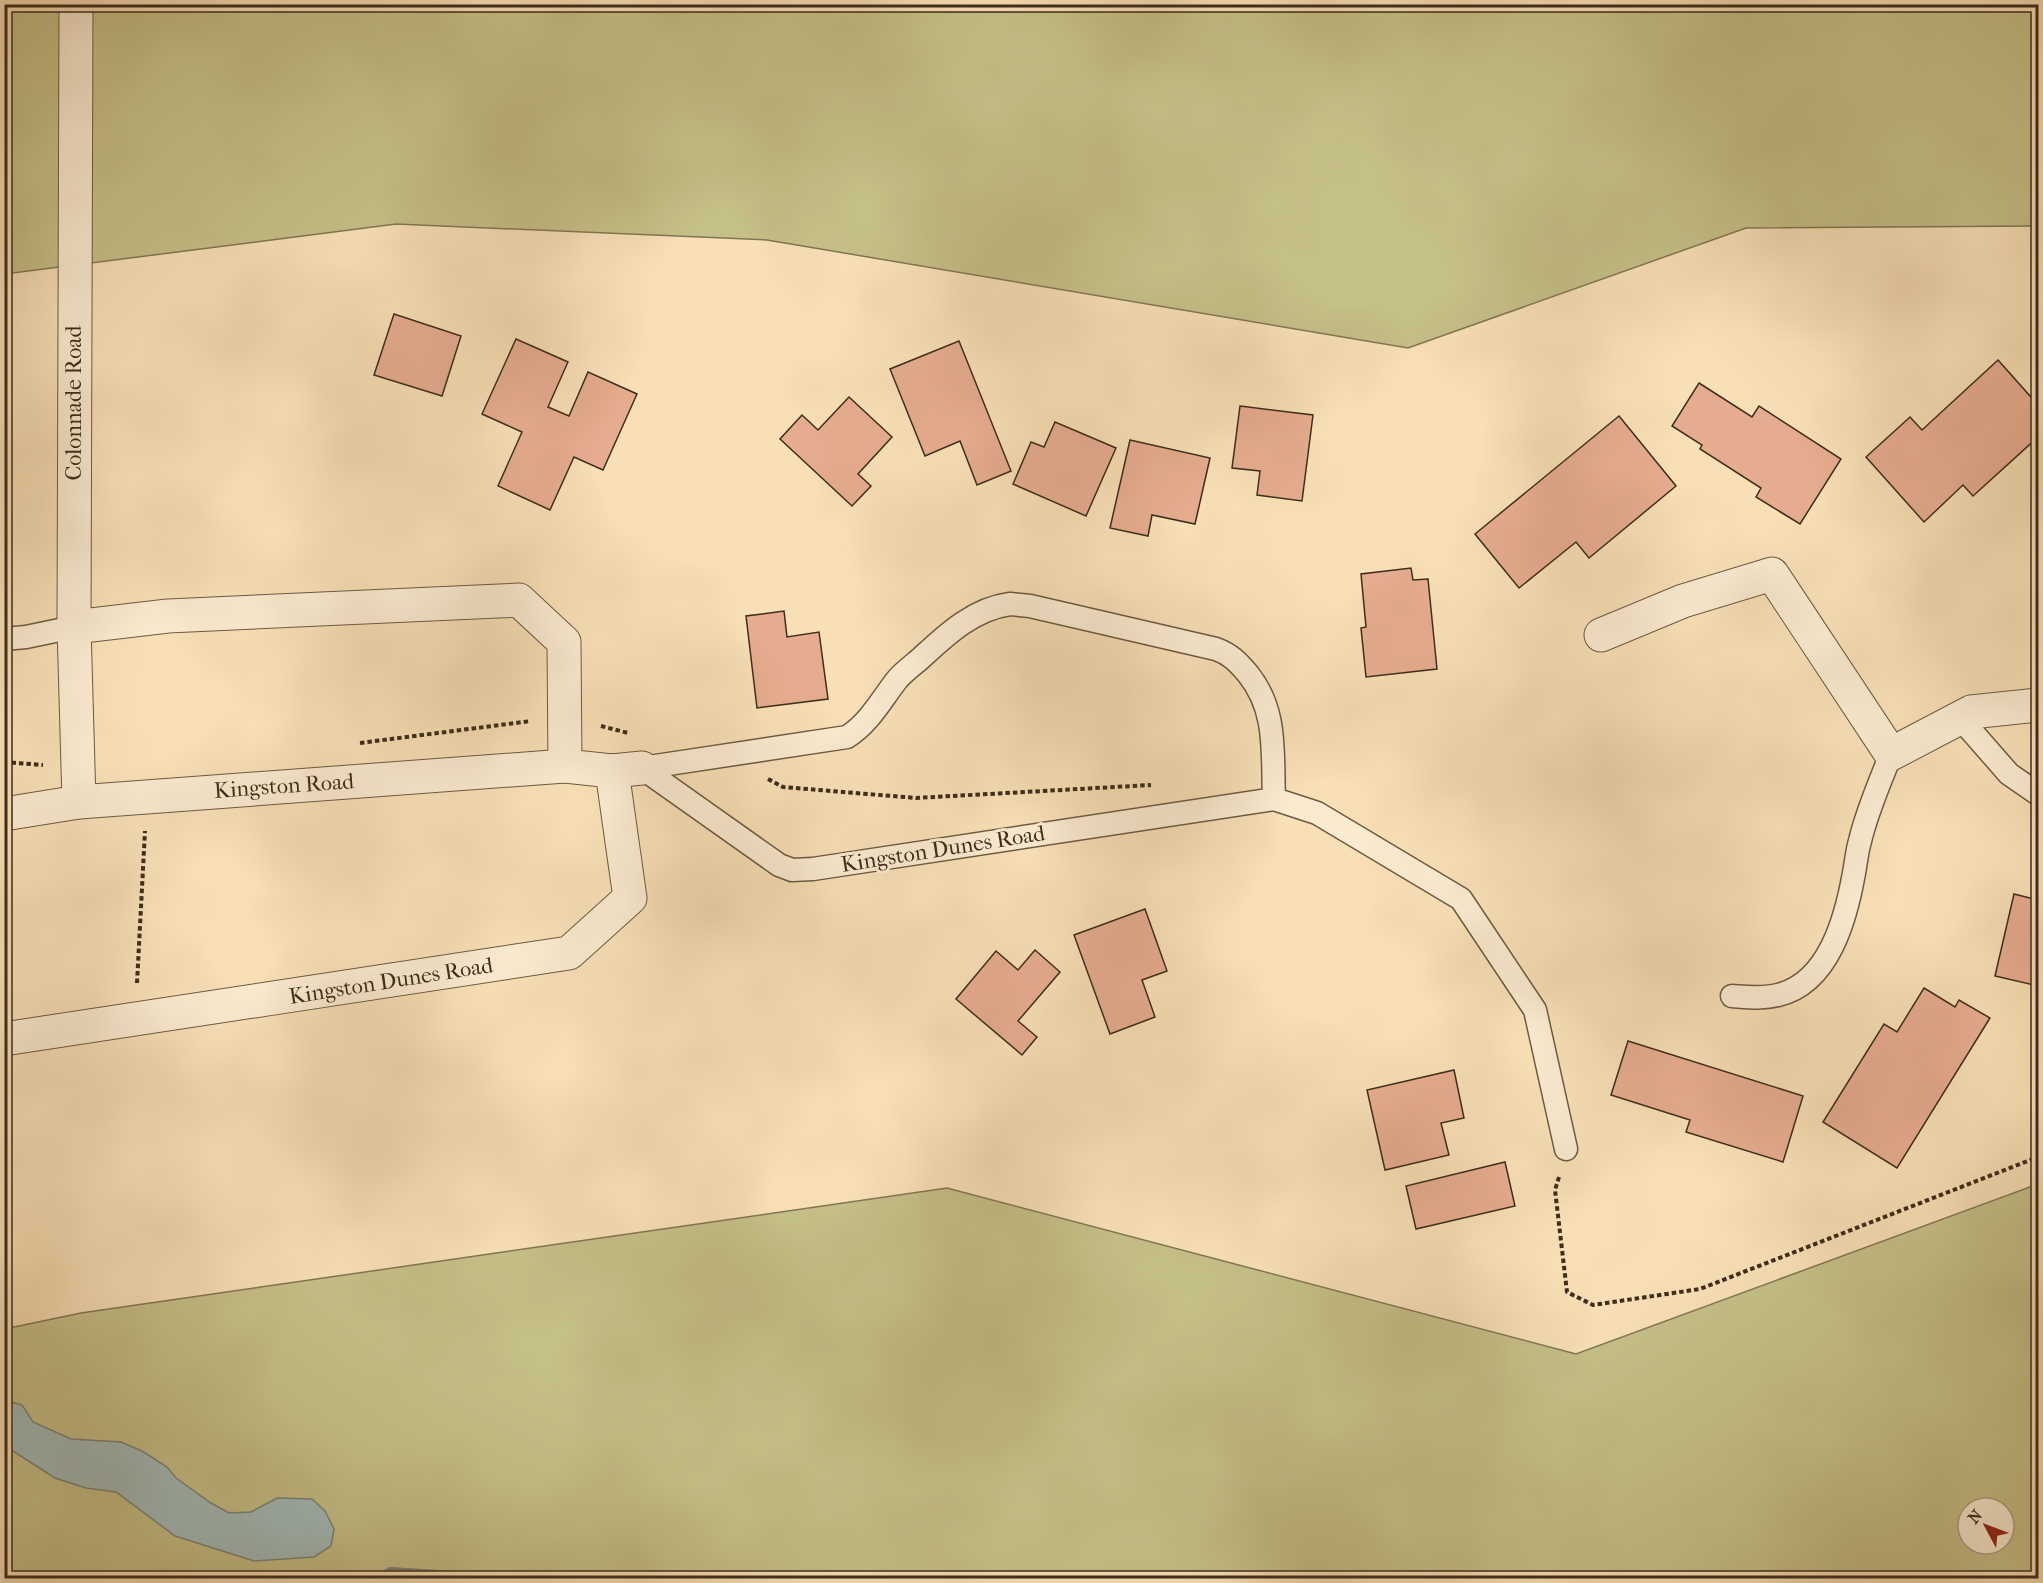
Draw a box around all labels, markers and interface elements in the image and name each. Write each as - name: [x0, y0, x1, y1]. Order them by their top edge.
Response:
- street label: Colonnade Road: [61, 324, 87, 481]
- street label: Kingston Road: [213, 768, 356, 804]
- street label: Kingston Dunes Road: [839, 820, 1048, 878]
- street label: Kingston Dunes Road: [287, 952, 496, 1010]
- north arrow: [1956, 1496, 2016, 1556]
- text: N: [1964, 1505, 1987, 1527]

